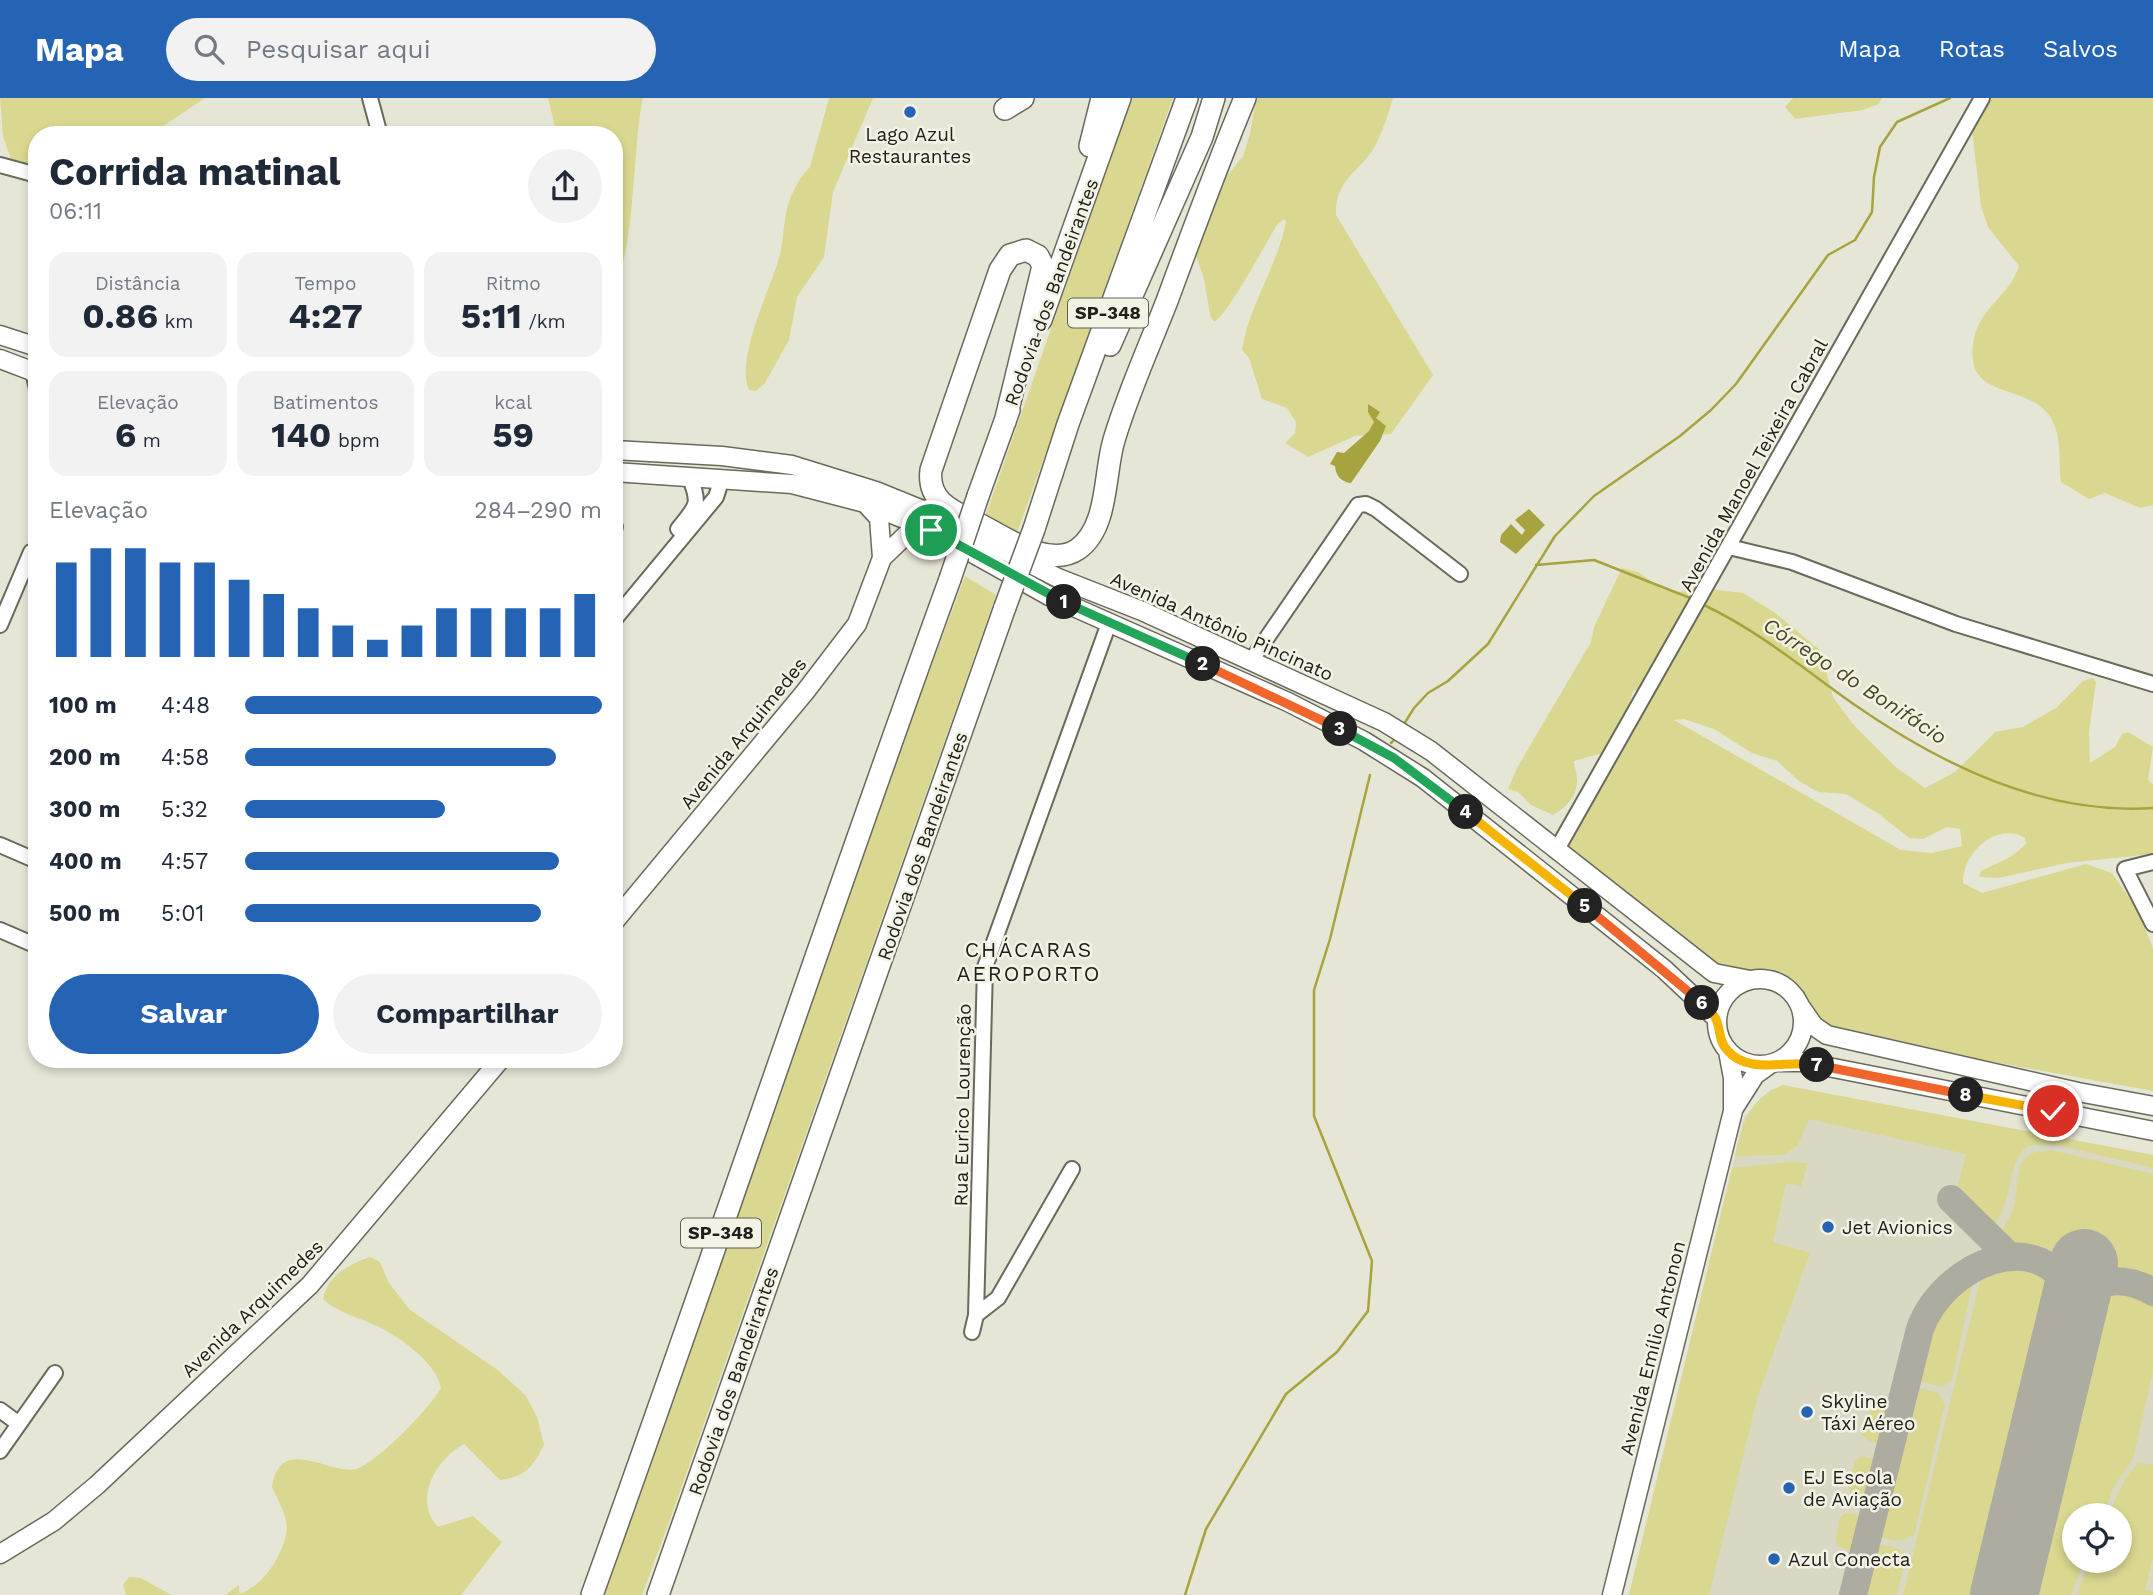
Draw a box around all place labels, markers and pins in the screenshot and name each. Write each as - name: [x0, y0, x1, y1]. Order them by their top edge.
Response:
- marker: Lago Azul Restaurantes: [902, 104, 918, 120]
- place label: Lago Azul Restaurantes: [849, 123, 971, 168]
- pin: [901, 500, 961, 560]
- pin: 1: [1046, 584, 1082, 620]
- pin: 2: [1186, 646, 1220, 682]
- pin: 3: [1322, 712, 1358, 746]
- pin: 4: [1448, 794, 1484, 830]
- pin: 5: [1568, 888, 1602, 924]
- pin: 6: [1684, 986, 1720, 1020]
- pin: 7: [1800, 1048, 1834, 1082]
- pin: 8: [1948, 1077, 1983, 1112]
- pin: [2023, 1081, 2083, 1141]
- place label: Jet Avionics: [1842, 1216, 1953, 1239]
- marker: Jet Avionics: [1820, 1219, 1836, 1235]
- place label: Skyline Táxi Aéreo: [1821, 1390, 1915, 1435]
- marker: Skyline Táxi Aéreo: [1799, 1404, 1815, 1420]
- place label: EJ Escola de Aviação: [1803, 1466, 1902, 1511]
- marker: EJ Escola de Aviação: [1781, 1480, 1797, 1496]
- place label: Azul Conecta: [1788, 1548, 1911, 1571]
- marker: Azul Conecta: [1766, 1551, 1782, 1567]

